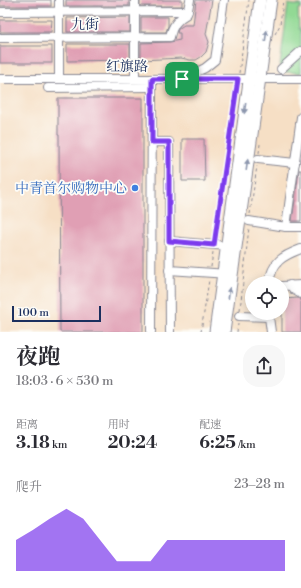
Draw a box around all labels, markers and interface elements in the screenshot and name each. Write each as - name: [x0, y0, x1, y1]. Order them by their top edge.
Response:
- street label: 九街: [71, 16, 99, 34]
- one-way arrow: [263, 30, 269, 42]
- street label: 红旗路: [106, 58, 148, 76]
- pin: [165, 62, 199, 96]
- icon: arrive: [171, 68, 193, 90]
- one-way arrow: [242, 102, 248, 114]
- one-way arrow: [244, 159, 250, 171]
- place label: 中青首尔购物中心: [15, 180, 127, 198]
- marker: 中青首尔购物中心: [130, 183, 140, 193]
- map controls: [245, 276, 289, 320]
- button: locate: [245, 276, 289, 320]
- one-way arrow: [226, 287, 232, 299]
- scale bar: [12, 304, 101, 323]
- text: 100 m: [18, 306, 49, 320]
- text: 夜跑: [16, 344, 60, 371]
- button: share: [243, 345, 285, 387]
- text: 18:03 · 6 × 530 m: [16, 373, 113, 389]
- text: 距离: [16, 418, 38, 432]
- text: 用时: [108, 418, 130, 432]
- text: 配速: [199, 418, 221, 432]
- text: 3.18: [16, 432, 50, 454]
- text: 20:24: [108, 432, 157, 454]
- text: 6:25: [199, 432, 236, 454]
- text: km: [50, 438, 67, 452]
- text: /km: [236, 438, 256, 452]
- text: 23–28 m: [234, 476, 285, 492]
- text: 爬升: [16, 479, 42, 495]

